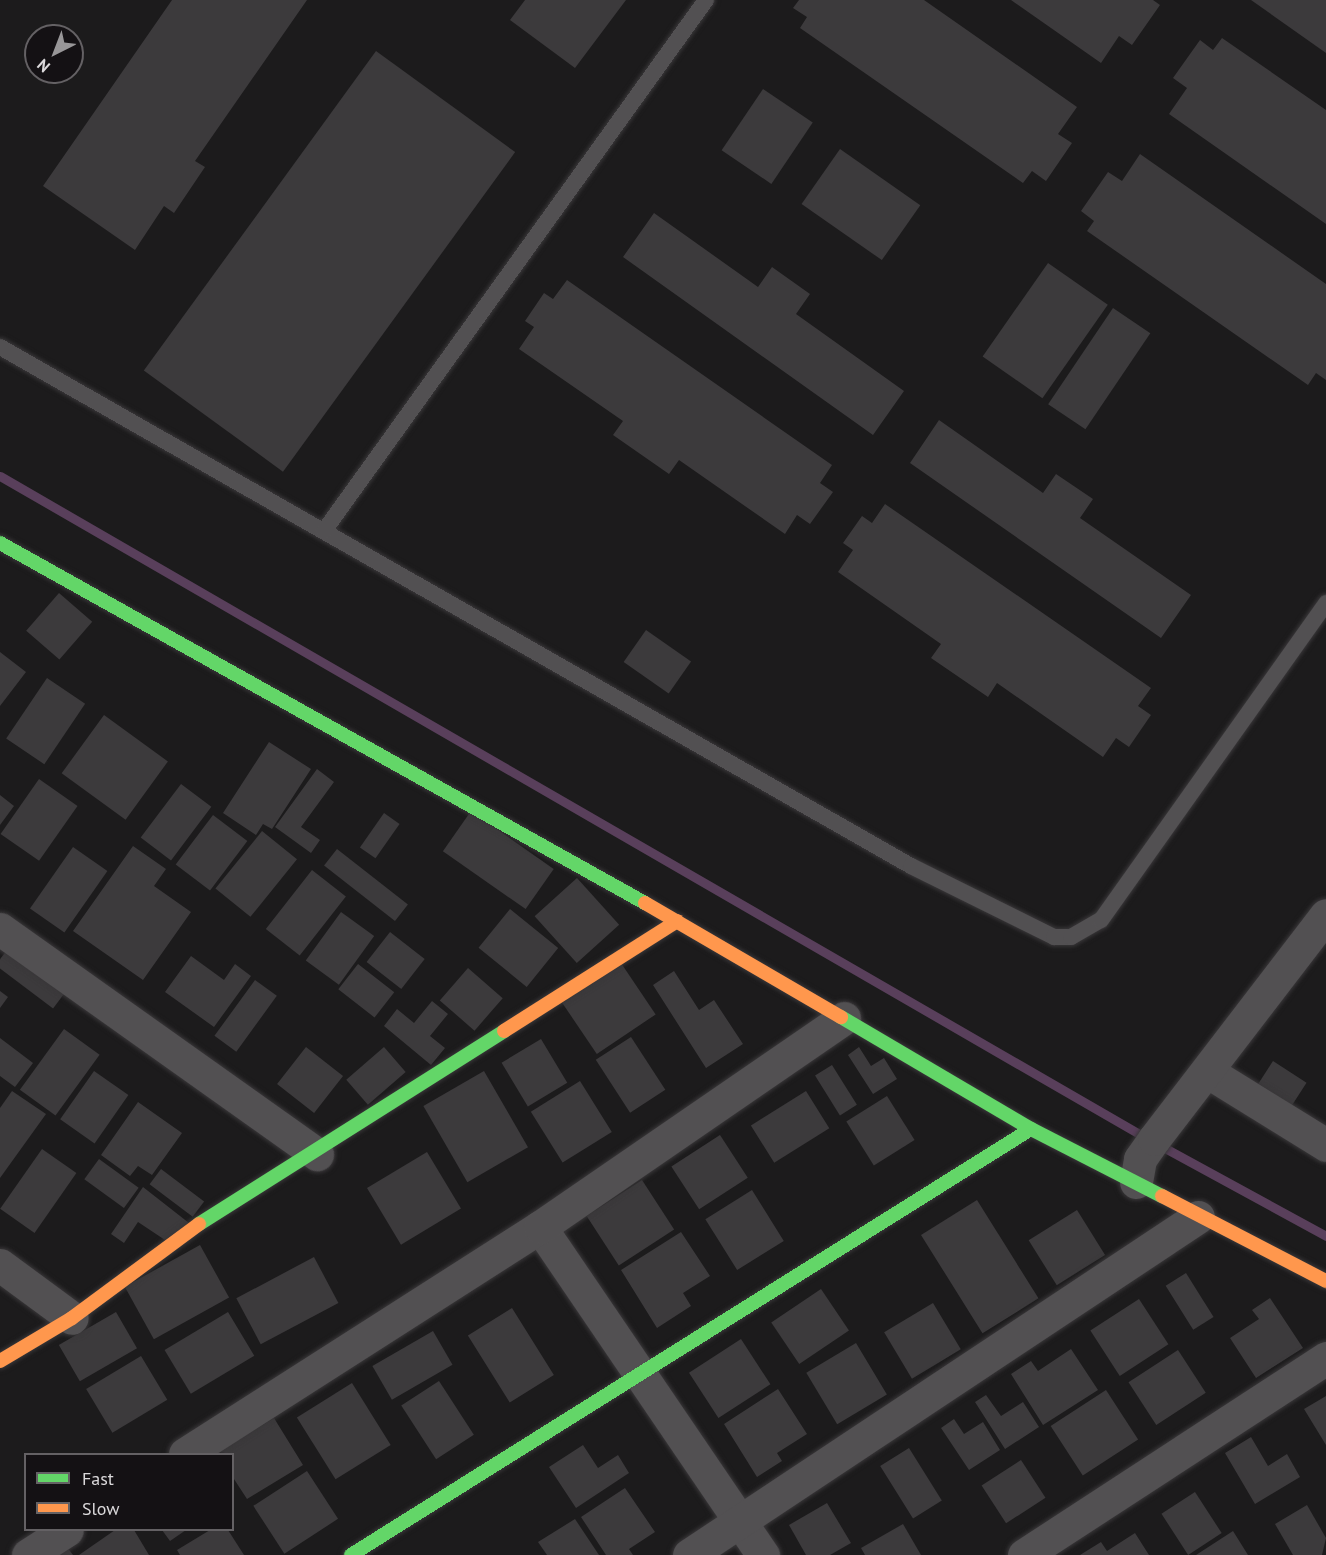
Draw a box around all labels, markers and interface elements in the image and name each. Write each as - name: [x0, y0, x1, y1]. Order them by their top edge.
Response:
- north arrow: [24, 24, 84, 84]
- text: N: [33, 55, 54, 77]
- legend: [24, 1453, 234, 1531]
- text: Fast: [82, 1467, 114, 1490]
- text: Slow: [82, 1497, 120, 1520]

